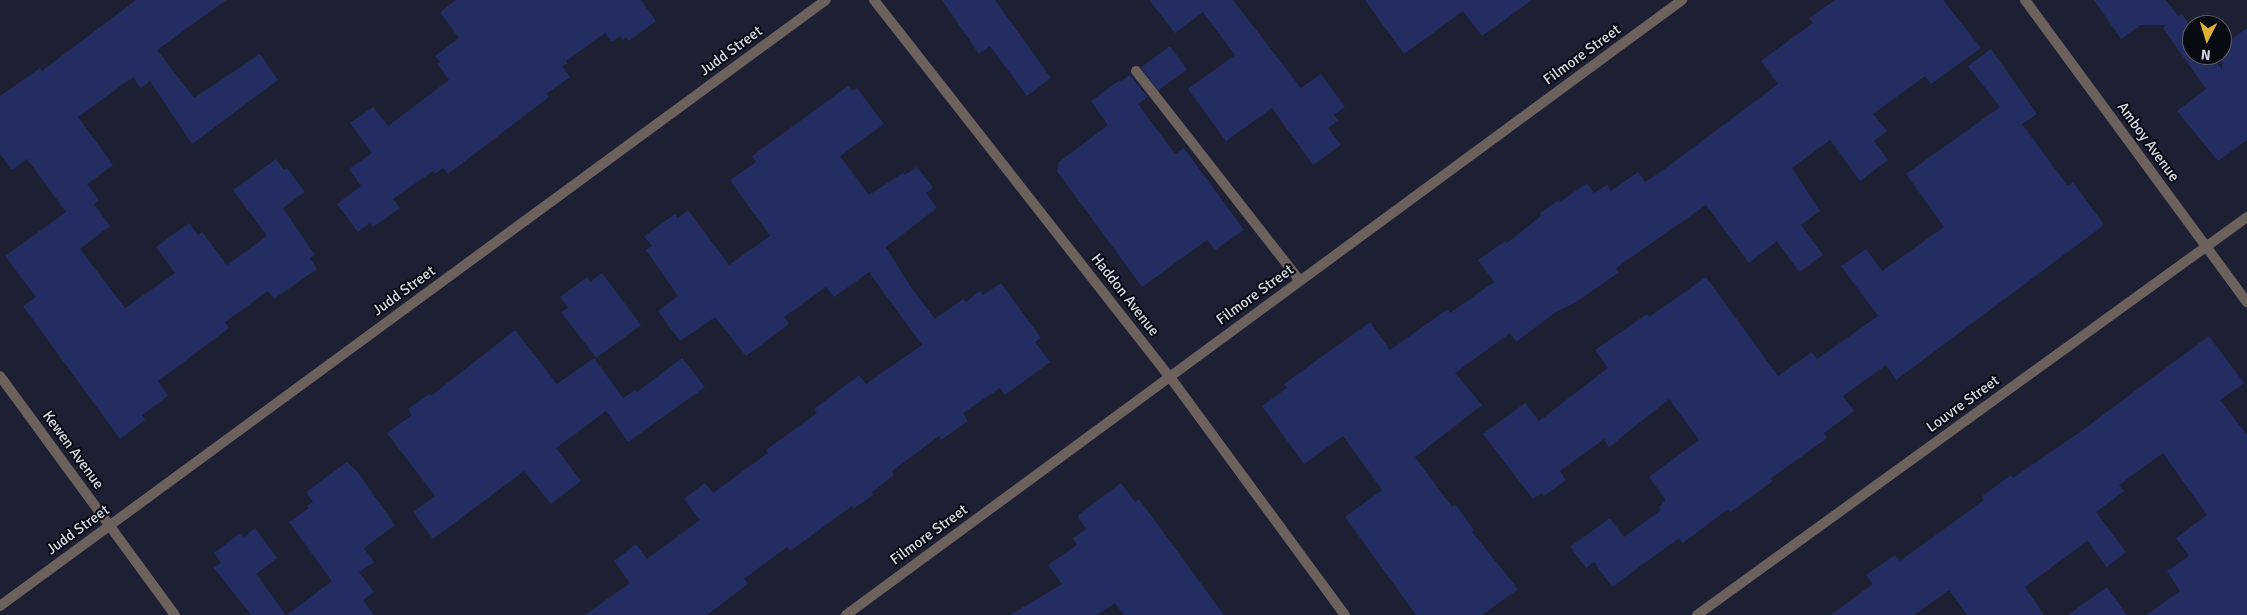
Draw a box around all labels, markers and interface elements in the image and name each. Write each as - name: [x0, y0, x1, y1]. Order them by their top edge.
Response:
- north arrow: [2182, 15, 2232, 65]
- street label: Filmore Street: [1540, 21, 1624, 89]
- street label: Judd Street: [696, 22, 766, 80]
- text: N: [2200, 46, 2211, 63]
- street label: Amboy Avenue: [2113, 99, 2183, 185]
- street label: Haddon Avenue: [1087, 250, 1163, 340]
- street label: Filmore Street: [1213, 261, 1297, 329]
- street label: Judd Street: [369, 262, 439, 320]
- street label: Louvre Street: [1923, 372, 2003, 436]
- street label: Kewen Avenue: [39, 407, 107, 493]
- street label: Judd Street: [43, 501, 113, 559]
- street label: Filmore Street: [887, 501, 971, 569]

